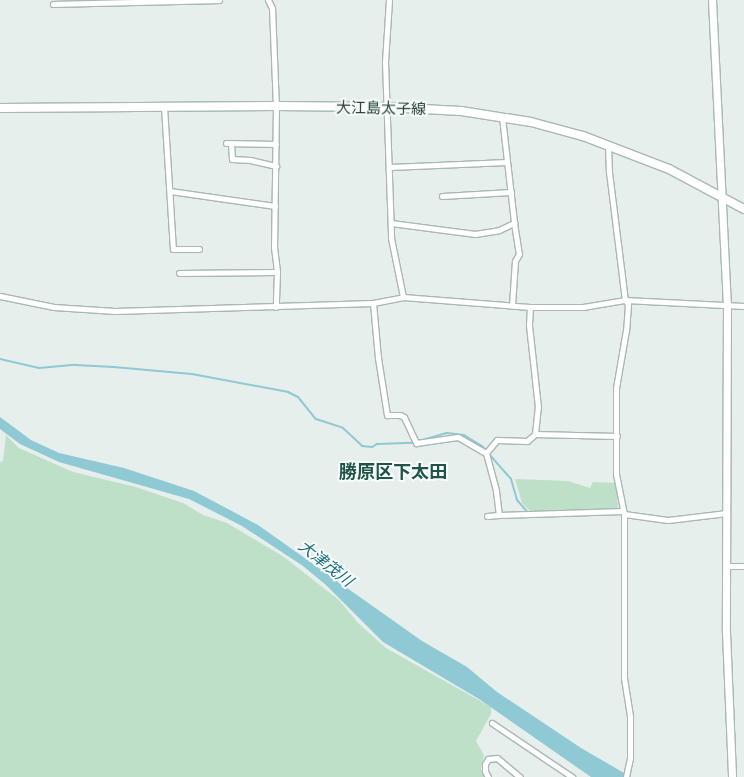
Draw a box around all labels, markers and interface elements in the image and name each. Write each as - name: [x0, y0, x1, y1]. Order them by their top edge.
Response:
- street label: 大江島太子線: [336, 98, 426, 118]
- district label: 勝原区下太田: [339, 460, 447, 482]
- water label: 大津茂川: [295, 536, 357, 590]

